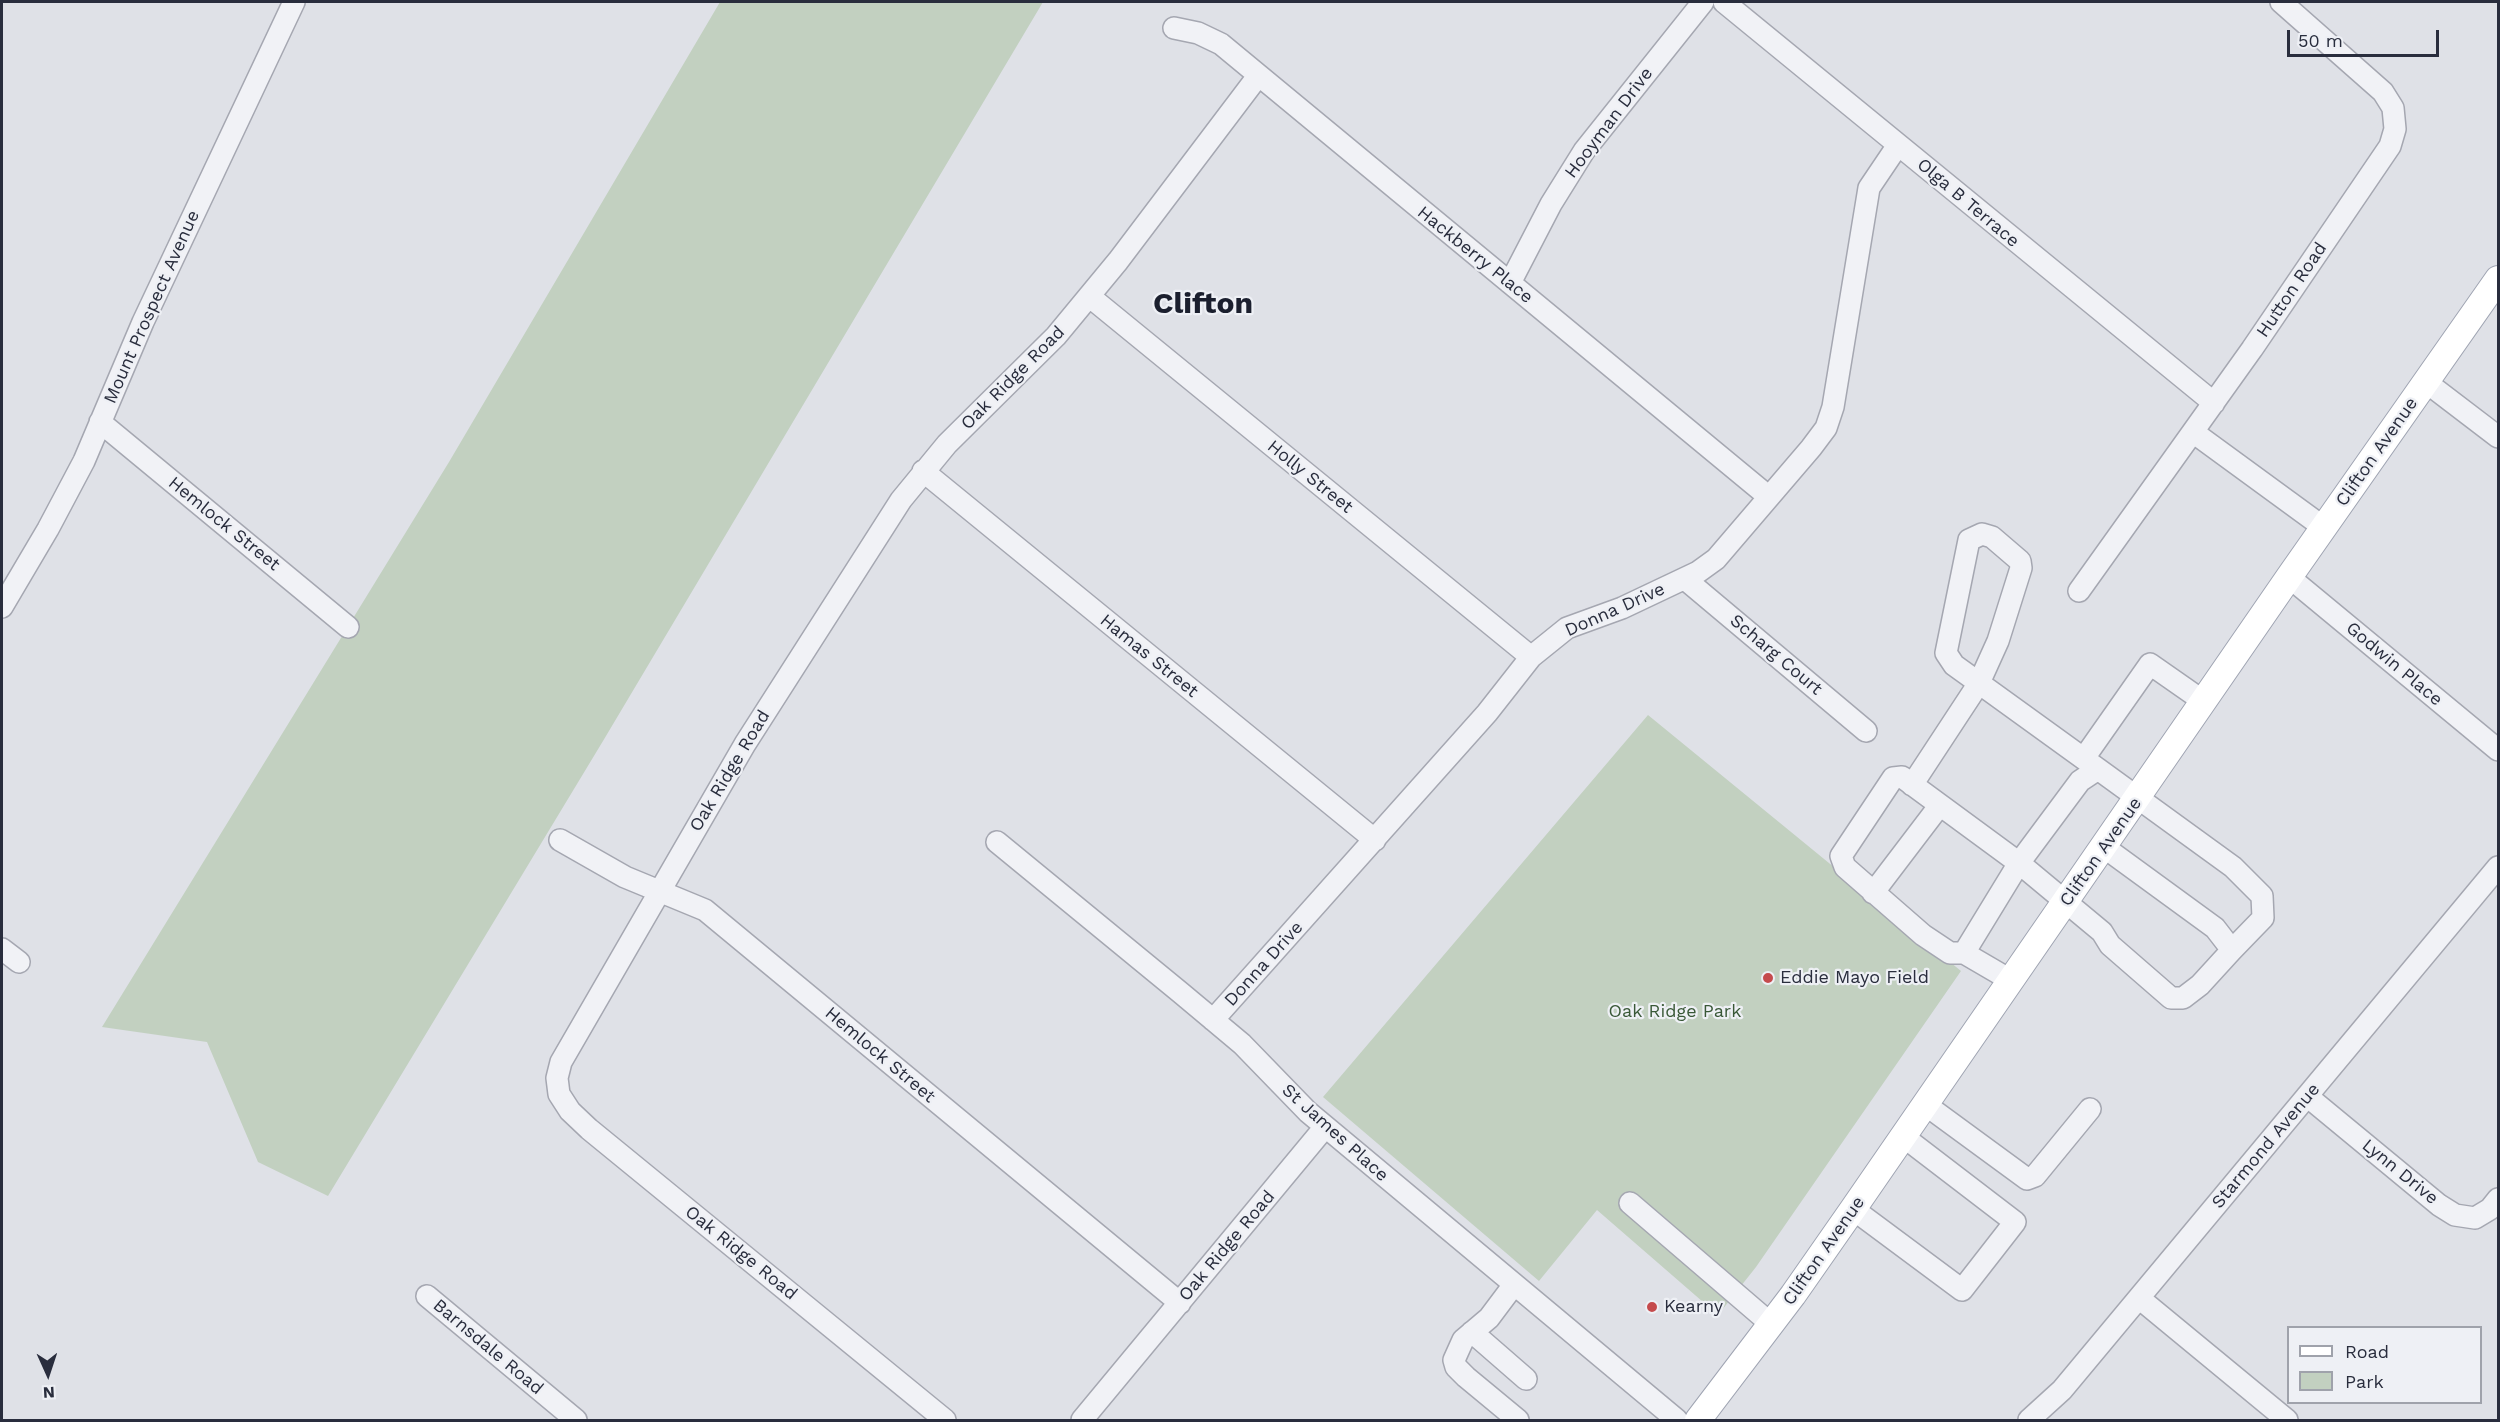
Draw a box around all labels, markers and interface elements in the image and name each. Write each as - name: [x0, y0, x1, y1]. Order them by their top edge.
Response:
- scale bar: [2290, 18, 2442, 56]
- text: 50 m: [2298, 30, 2343, 51]
- street label: Hooyman Drive: [1560, 63, 1658, 183]
- street label: Olga B Terrace: [1912, 154, 2024, 252]
- street label: Hackberry Place: [1413, 202, 1537, 308]
- street label: Mount Prospect Avenue: [100, 207, 204, 407]
- street label: Hutton Road: [2252, 238, 2332, 342]
- district label: Clifton: [1153, 286, 1253, 322]
- street label: Oak Ridge Road: [957, 322, 1069, 434]
- street label: Clifton Avenue: [2331, 393, 2423, 511]
- street label: Holly Street: [1263, 436, 1357, 518]
- street label: Hemlock Street: [164, 472, 284, 576]
- street label: Donna Drive: [1562, 578, 1668, 642]
- street label: Hamas Street: [1095, 610, 1203, 702]
- street label: Scharg Court: [1725, 610, 1827, 700]
- street label: Godwin Place: [2341, 617, 2447, 711]
- street label: Oak Ridge Road: [685, 706, 775, 836]
- street label: Clifton Avenue: [2055, 793, 2147, 911]
- street label: Donna Drive: [1220, 917, 1308, 1011]
- place label: Eddie Mayo Field: [1780, 967, 1929, 989]
- marker: Eddie Mayo Field: [1761, 971, 1775, 985]
- park label: Oak Ridge Park: [1609, 1001, 1741, 1023]
- street label: Hemlock Street: [820, 1003, 940, 1107]
- street label: Starmond Avenue: [2207, 1079, 2325, 1213]
- street label: St James Place: [1277, 1080, 1393, 1186]
- street label: Lynn Drive: [2358, 1135, 2442, 1209]
- street label: Oak Ridge Road: [1174, 1186, 1280, 1306]
- street label: Clifton Avenue: [1778, 1192, 1870, 1310]
- street label: Oak Ridge Road: [681, 1201, 801, 1305]
- street label: Barnsdale Road: [428, 1295, 548, 1399]
- place label: Kearny: [1664, 1296, 1723, 1318]
- marker: Kearny: [1645, 1300, 1659, 1314]
- legend: [2287, 1326, 2482, 1404]
- text: Road: [2345, 1341, 2389, 1362]
- north arrow: [18, 1344, 78, 1404]
- text: Park: [2345, 1371, 2384, 1392]
- text: N: [43, 1383, 55, 1402]

